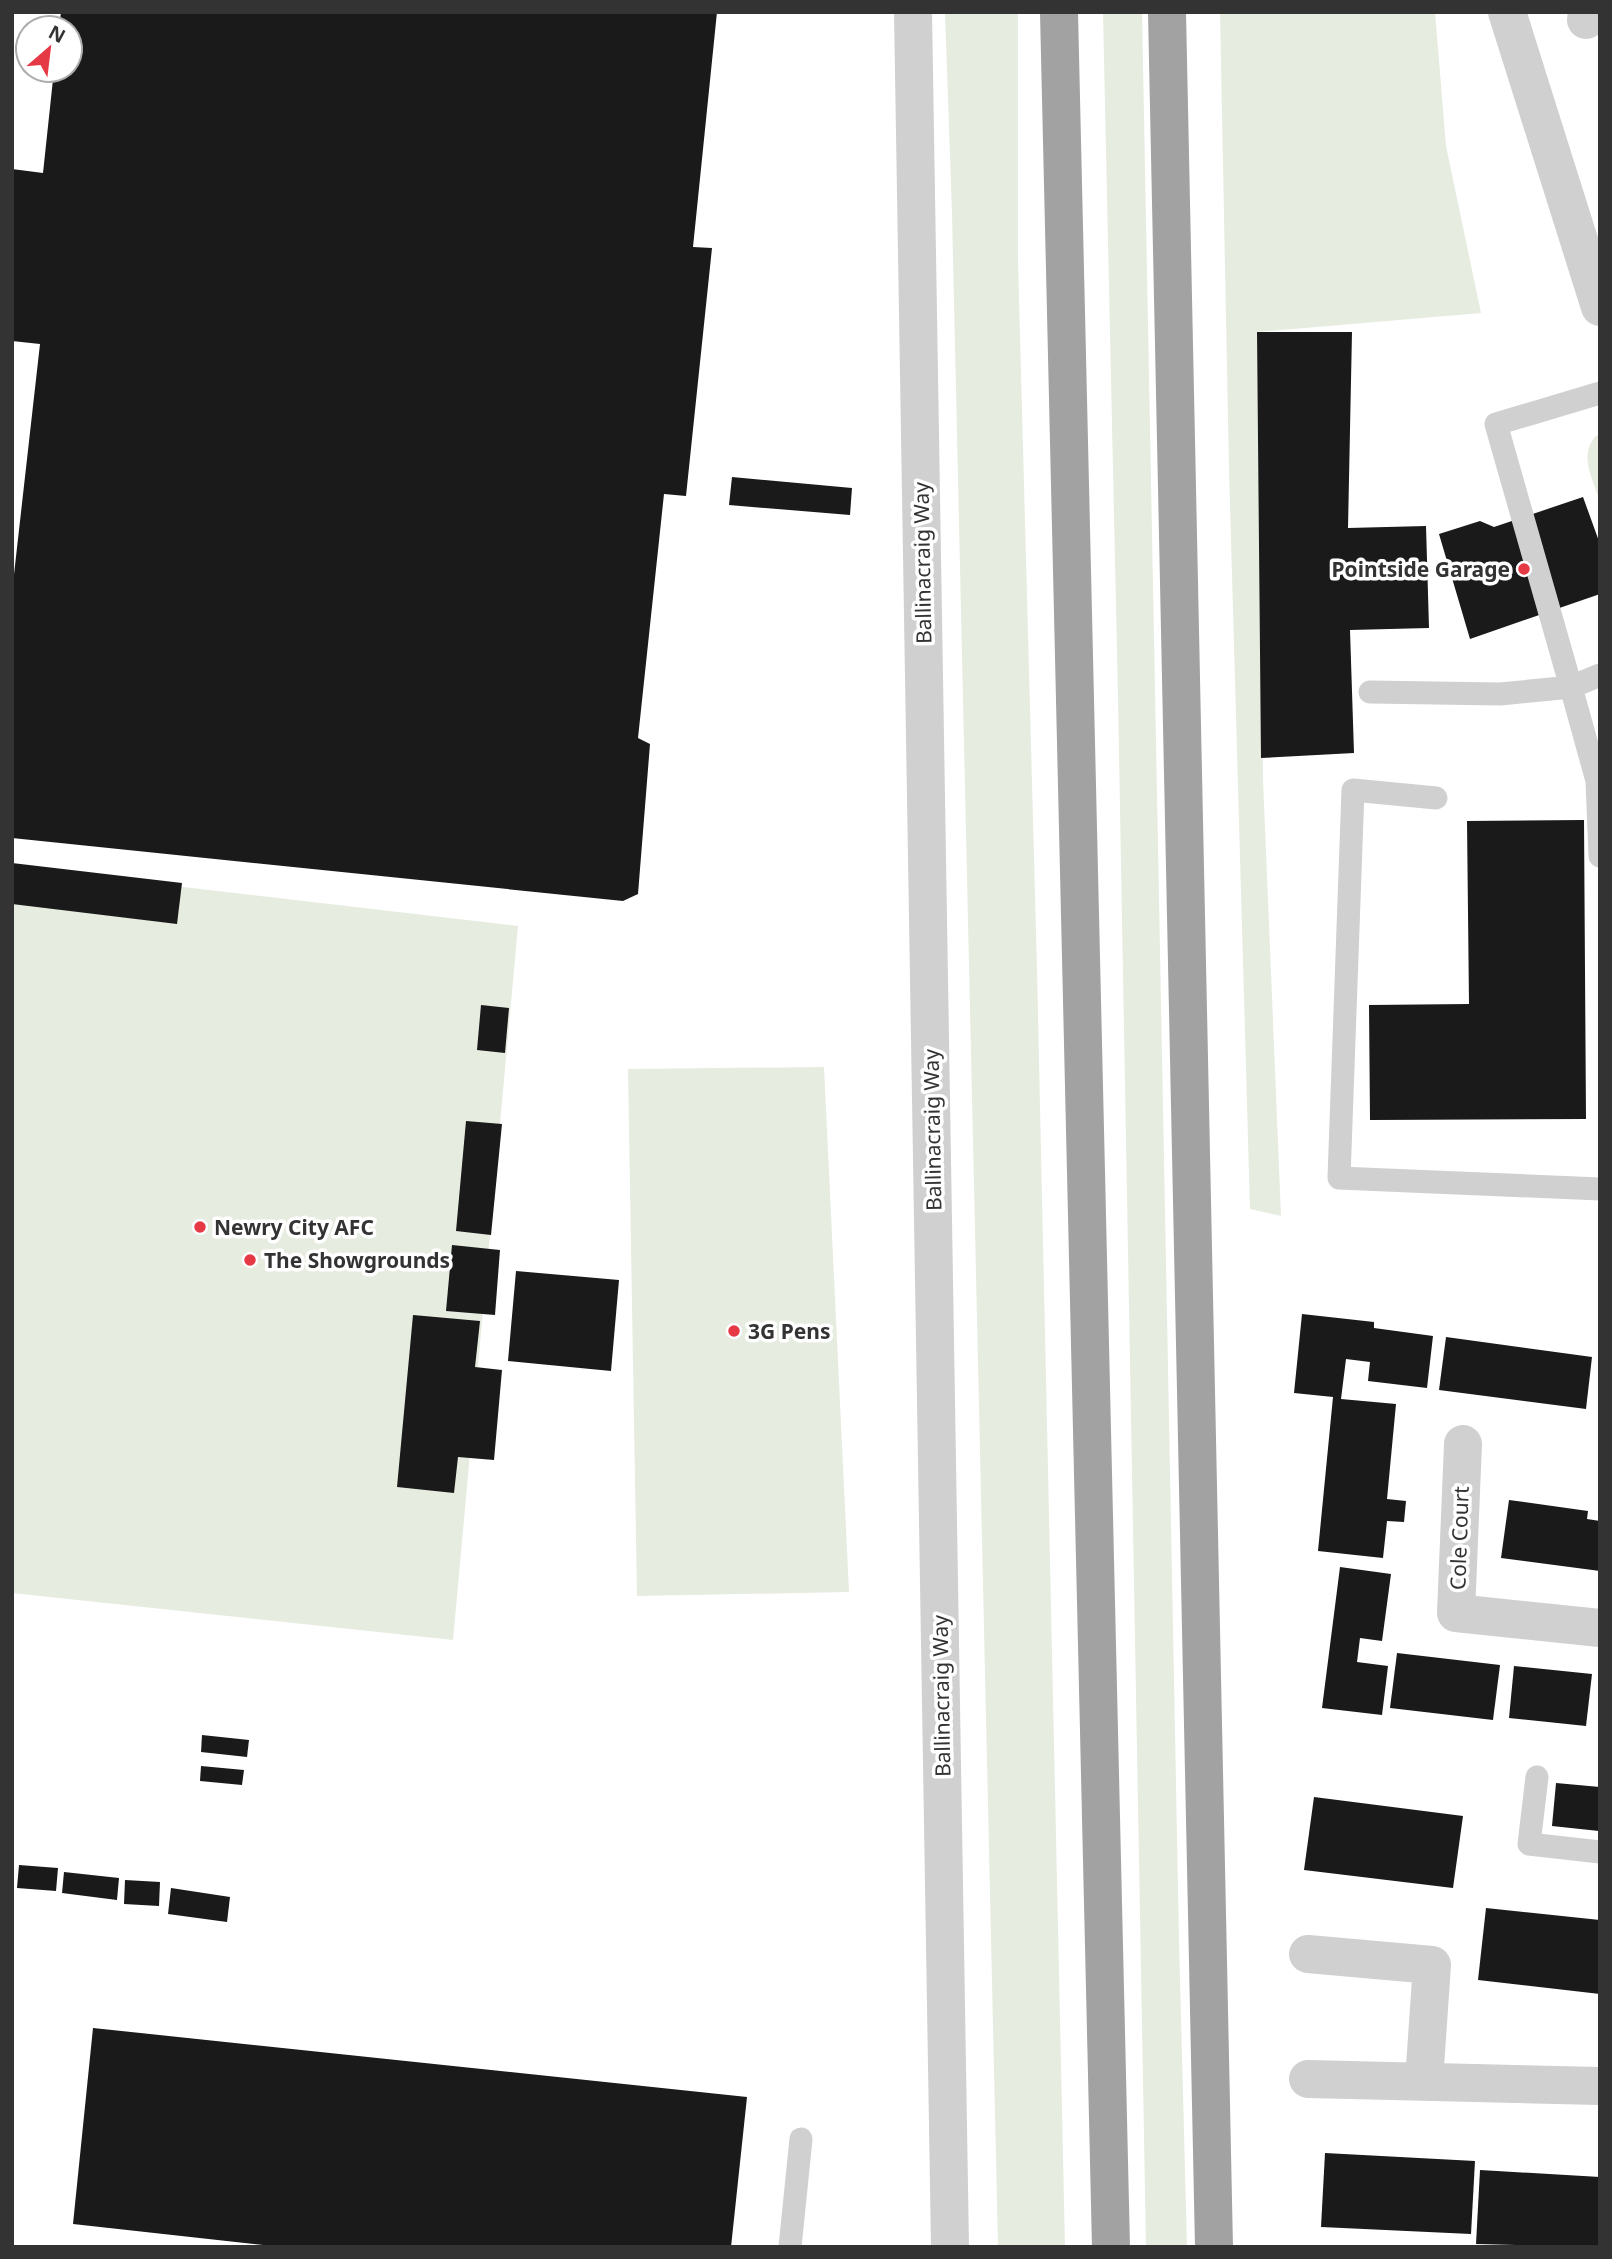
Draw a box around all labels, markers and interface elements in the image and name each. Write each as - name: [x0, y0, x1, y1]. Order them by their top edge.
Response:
- north arrow: [14, 14, 84, 84]
- text: N: [44, 19, 70, 49]
- street label: Ballinacraig Way: [907, 482, 937, 644]
- place label: Pointside Garage: [1332, 555, 1510, 583]
- marker: Pointside Garage: [1516, 561, 1532, 577]
- street label: Ballinacraig Way: [917, 1049, 947, 1211]
- place label: Newry City AFC: [214, 1213, 374, 1241]
- marker: Newry City AFC: [192, 1219, 208, 1235]
- place label: The Showgrounds: [264, 1246, 450, 1274]
- marker: The Showgrounds: [242, 1252, 258, 1268]
- place label: 3G Pens: [748, 1317, 830, 1345]
- marker: 3G Pens: [726, 1323, 742, 1339]
- street label: Cole Court: [1443, 1485, 1475, 1590]
- street label: Ballinacraig Way: [926, 1615, 956, 1777]

